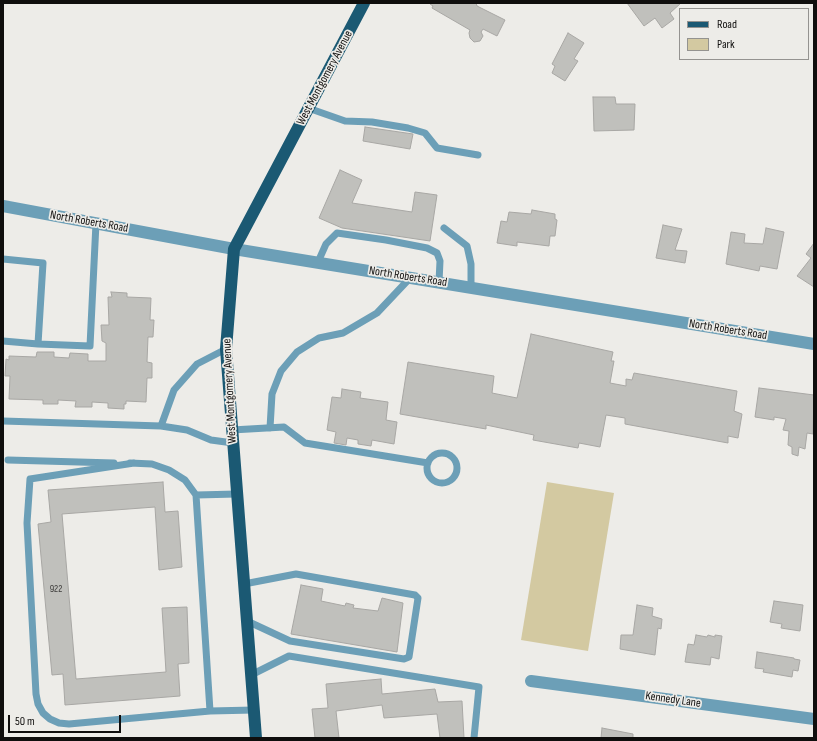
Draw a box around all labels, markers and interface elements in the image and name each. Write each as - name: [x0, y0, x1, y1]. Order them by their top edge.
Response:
- legend: [679, 8, 809, 60]
- text: Road: [717, 17, 737, 32]
- street label: West Montgomery Avenue: [294, 28, 356, 128]
- text: Park: [717, 37, 735, 52]
- street label: North Roberts Road: [49, 208, 129, 236]
- street label: North Roberts Road: [368, 264, 448, 290]
- street label: North Roberts Road: [688, 317, 768, 343]
- street label: West Montgomery Avenue: [220, 338, 240, 444]
- house number: 922: [50, 583, 62, 595]
- street label: Kennedy Lane: [644, 689, 702, 711]
- scale bar: [10, 707, 123, 733]
- text: 50 m: [15, 714, 35, 729]

